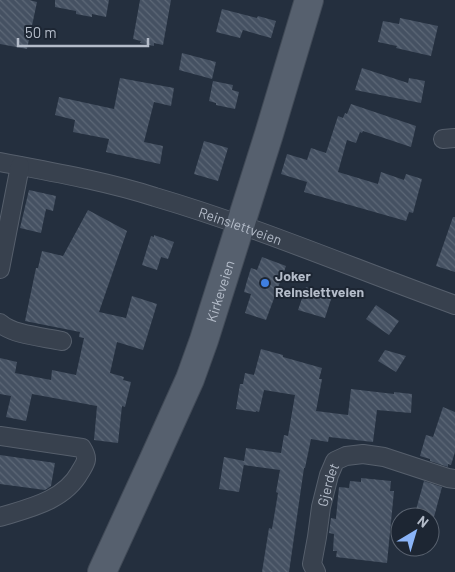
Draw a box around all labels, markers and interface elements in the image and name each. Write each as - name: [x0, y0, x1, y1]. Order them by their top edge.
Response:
- scale bar: [18, 15, 148, 47]
- text: 50 m: [25, 23, 57, 41]
- street label: Reinslettveien: [197, 203, 284, 248]
- street label: Kirkeveien: [202, 258, 237, 324]
- place label: Joker Reinslettveien: [275, 267, 364, 300]
- marker: Joker Reinslettveien: [259, 277, 271, 289]
- street label: Gjerdet: [313, 460, 342, 508]
- north arrow: [390, 507, 440, 557]
- text: N: [414, 512, 432, 531]

